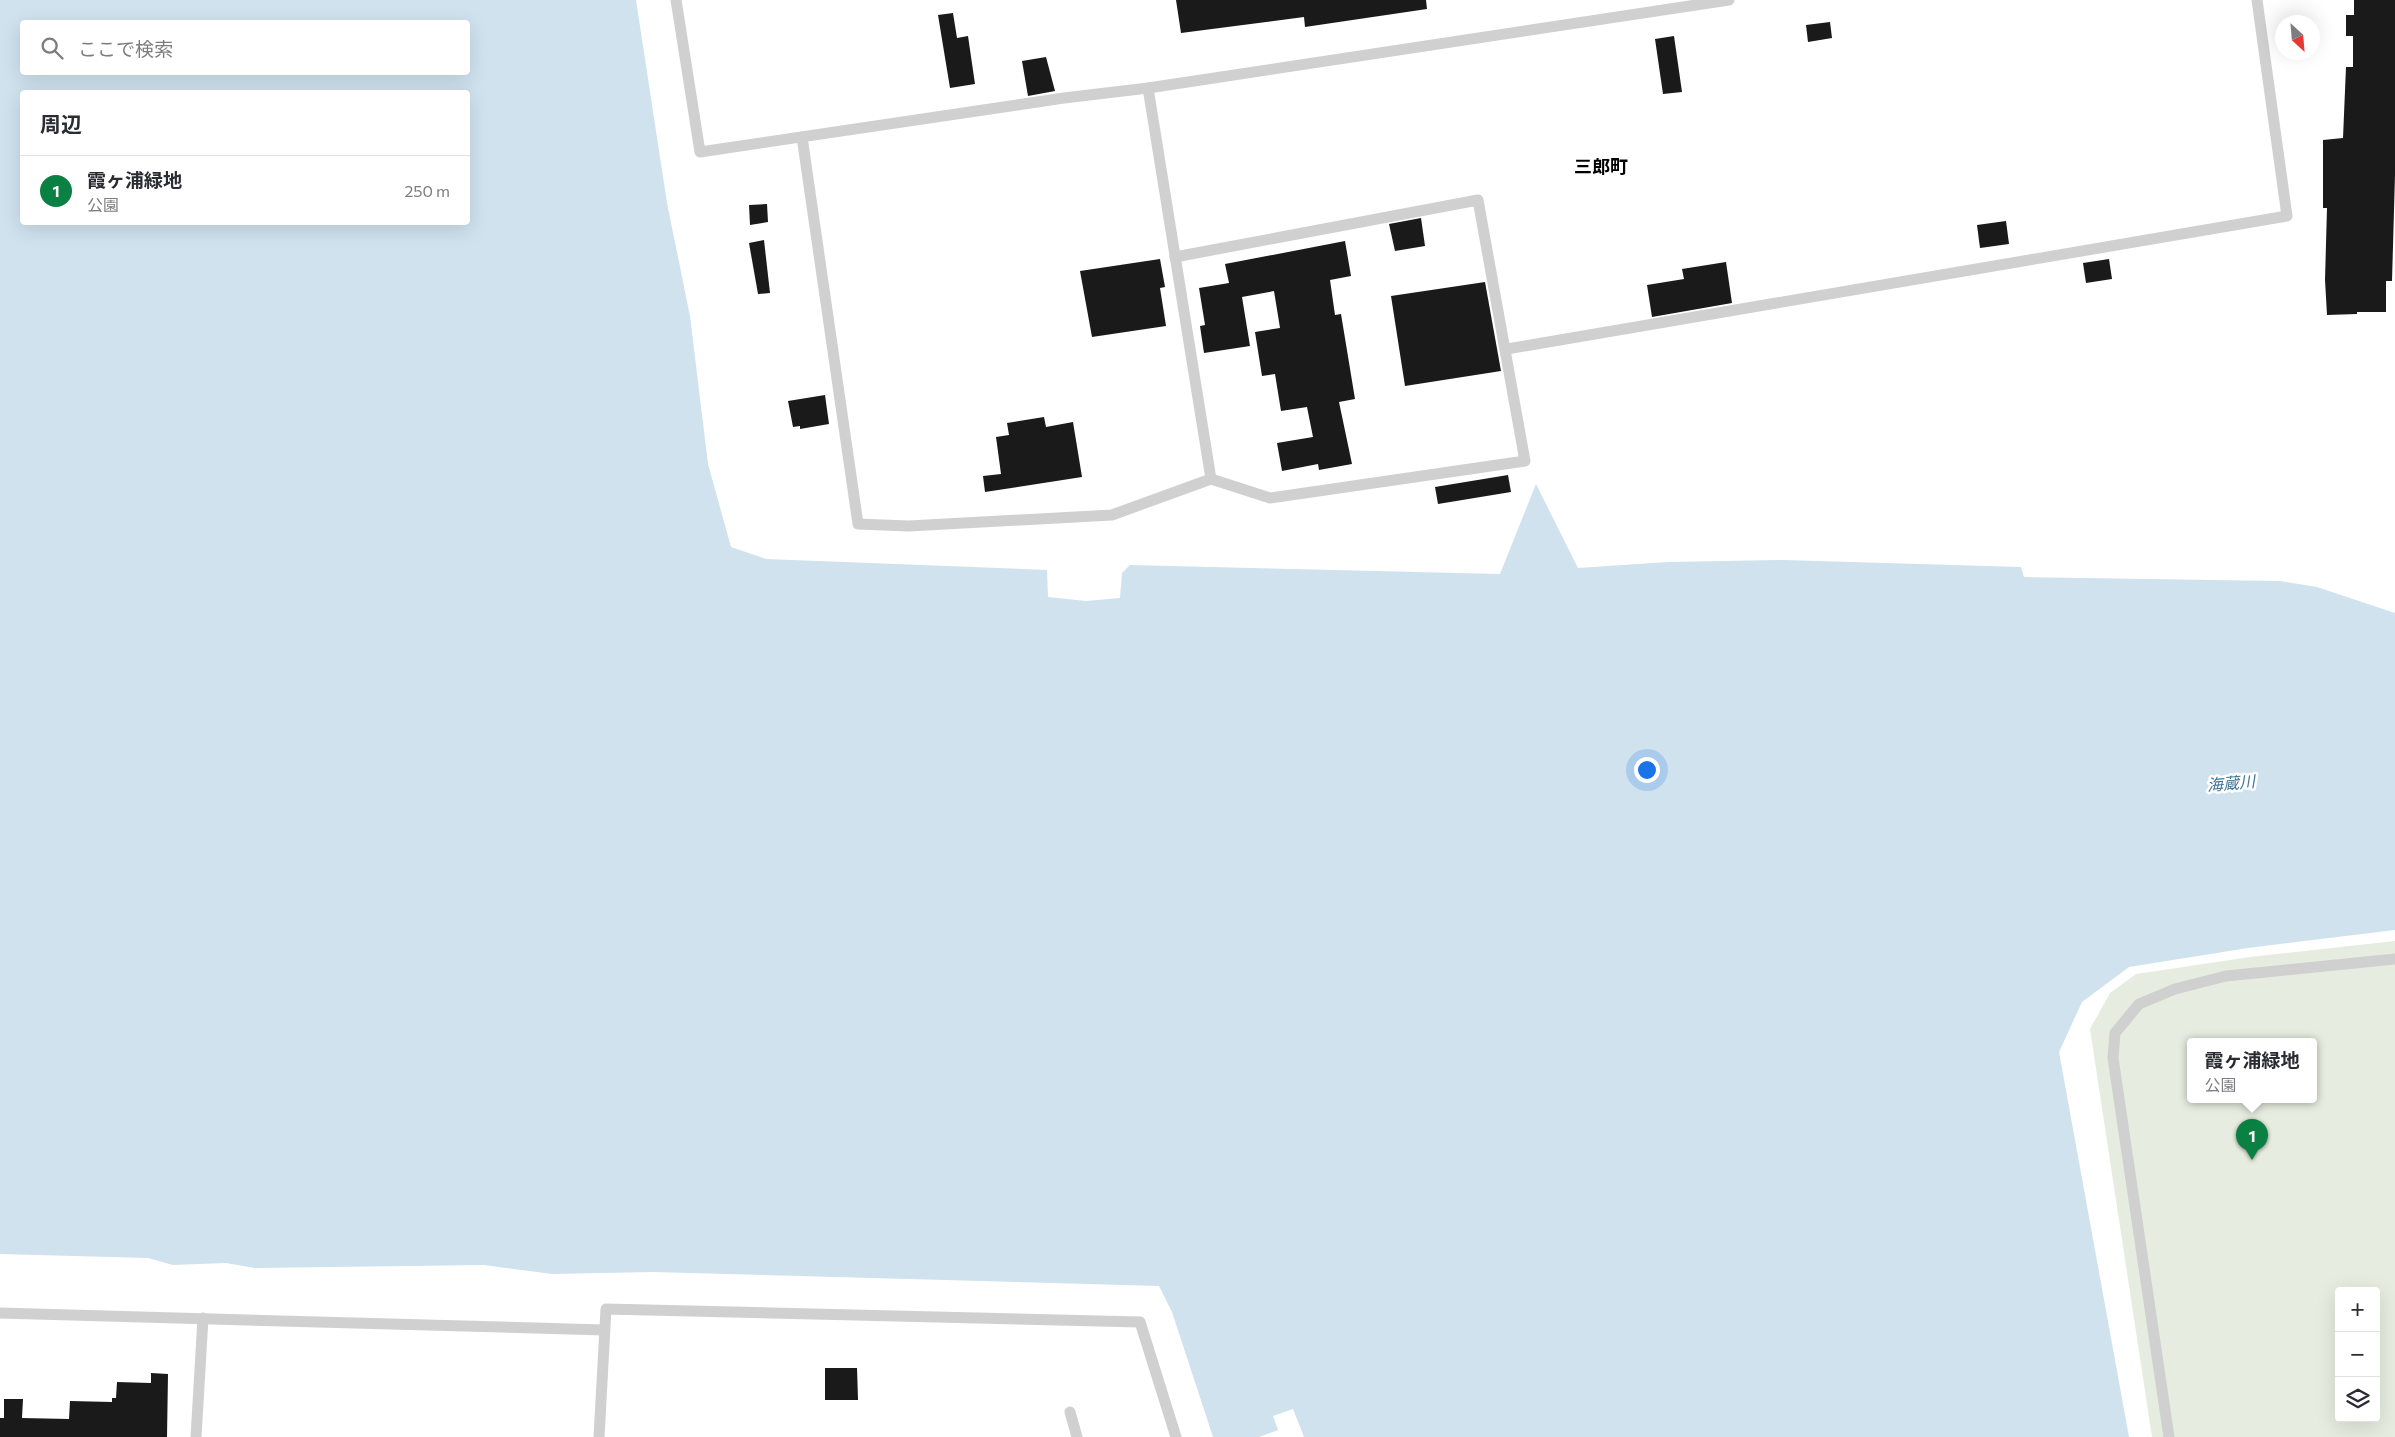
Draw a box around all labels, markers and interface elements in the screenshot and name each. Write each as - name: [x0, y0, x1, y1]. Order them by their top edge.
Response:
- north arrow: [2275, 15, 2320, 60]
- search box: [20, 20, 470, 75]
- icon: search: [38, 34, 66, 62]
- text: ここで検索: [78, 37, 173, 60]
- text: 周辺: [40, 111, 82, 136]
- district label: 三郎町: [1574, 155, 1628, 177]
- text: 霞ヶ浦緑地: [87, 168, 182, 191]
- text: 1: [52, 181, 60, 200]
- text: 250 m: [404, 181, 450, 200]
- text: 公園: [87, 195, 119, 214]
- your location: [1634, 757, 1660, 783]
- water label: 海蔵川: [2206, 771, 2258, 794]
- popup: [2187, 1038, 2317, 1103]
- text: 霞ヶ浦緑地: [2204, 1048, 2300, 1071]
- text: 公園: [2204, 1075, 2237, 1094]
- pin: 1: [2236, 1119, 2268, 1160]
- map controls: [2335, 1287, 2380, 1422]
- button: +: [2335, 1287, 2380, 1332]
- button: −: [2335, 1332, 2380, 1377]
- button: layers: [2335, 1377, 2380, 1422]

